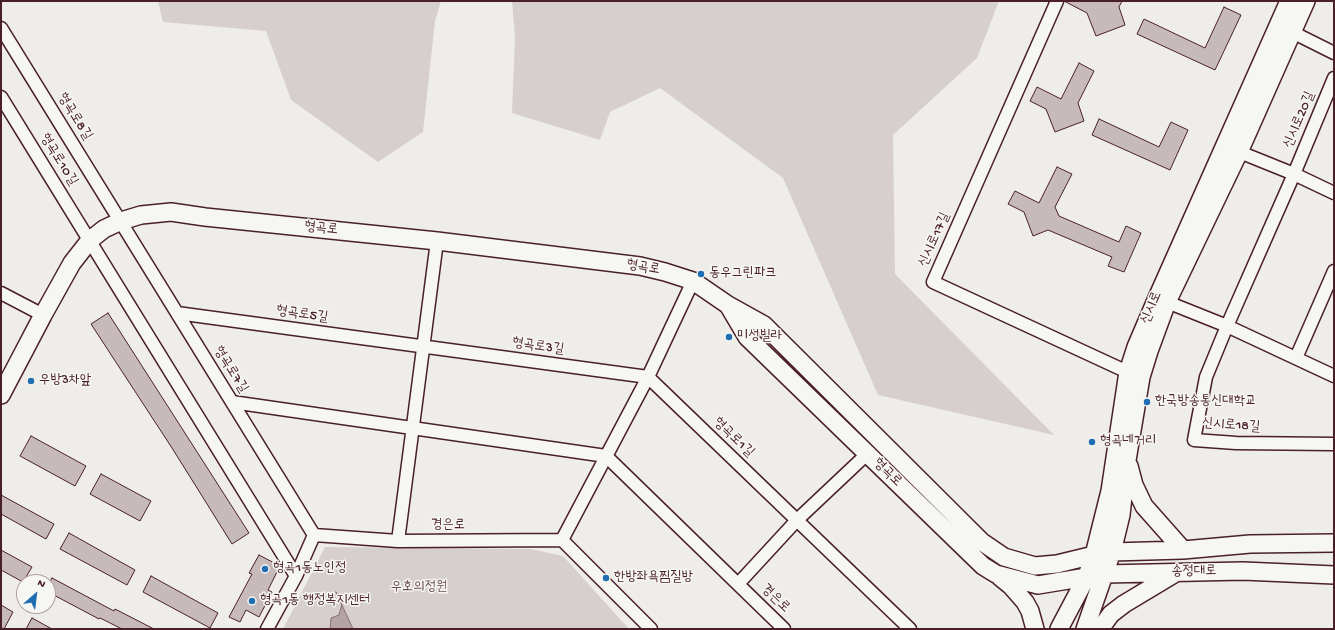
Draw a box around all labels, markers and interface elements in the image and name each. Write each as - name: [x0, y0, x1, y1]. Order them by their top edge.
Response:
- street label: 신시로20길: [1281, 89, 1319, 151]
- street label: 형곡로8길: [53, 90, 95, 144]
- street label: 형곡로10길: [35, 131, 81, 189]
- street label: 신시로17길: [916, 210, 954, 270]
- street label: 형곡로: [303, 219, 339, 239]
- street label: 형곡로: [625, 257, 661, 279]
- place label: 동우그린파크: [709, 266, 777, 282]
- marker: 동우그린파크: [696, 269, 706, 279]
- street label: 신시로: [1138, 289, 1166, 327]
- street label: 형곡로5길: [275, 303, 329, 327]
- place label: 미성빌라: [737, 329, 782, 345]
- marker: 미성빌라: [724, 332, 734, 342]
- street label: 형곡로3길: [511, 335, 565, 359]
- street label: 형곡로7길: [209, 343, 251, 397]
- place label: 우방3차앞: [39, 373, 91, 389]
- marker: 우방3차앞: [26, 376, 36, 386]
- place label: 한국방송통신대학교: [1155, 394, 1256, 410]
- marker: 한국방송통신대학교: [1142, 397, 1152, 407]
- street label: 형곡로1길: [709, 414, 757, 462]
- street label: 신시로18길: [1201, 416, 1261, 436]
- place label: 형곡네거리: [1100, 434, 1156, 450]
- marker: 형곡네거리: [1087, 437, 1097, 447]
- street label: 형곡로: [869, 455, 905, 491]
- street label: 경은로: [431, 518, 465, 534]
- place label: 형곡1동노인정: [273, 561, 346, 577]
- street label: 송정대로: [1171, 563, 1217, 581]
- marker: 형곡1동노인정: [260, 564, 270, 574]
- place label: 한방좌욕찜질방: [614, 570, 693, 586]
- marker: 한방좌욕찜질방: [601, 573, 611, 583]
- north arrow: [16, 574, 56, 614]
- text: N: [35, 577, 47, 591]
- park label: 우호의정원: [391, 580, 447, 596]
- street label: 경은로: [757, 581, 793, 617]
- place label: 형곡1동 행정복지센터: [260, 593, 370, 609]
- marker: 형곡1동 행정복지센터: [247, 596, 257, 606]

